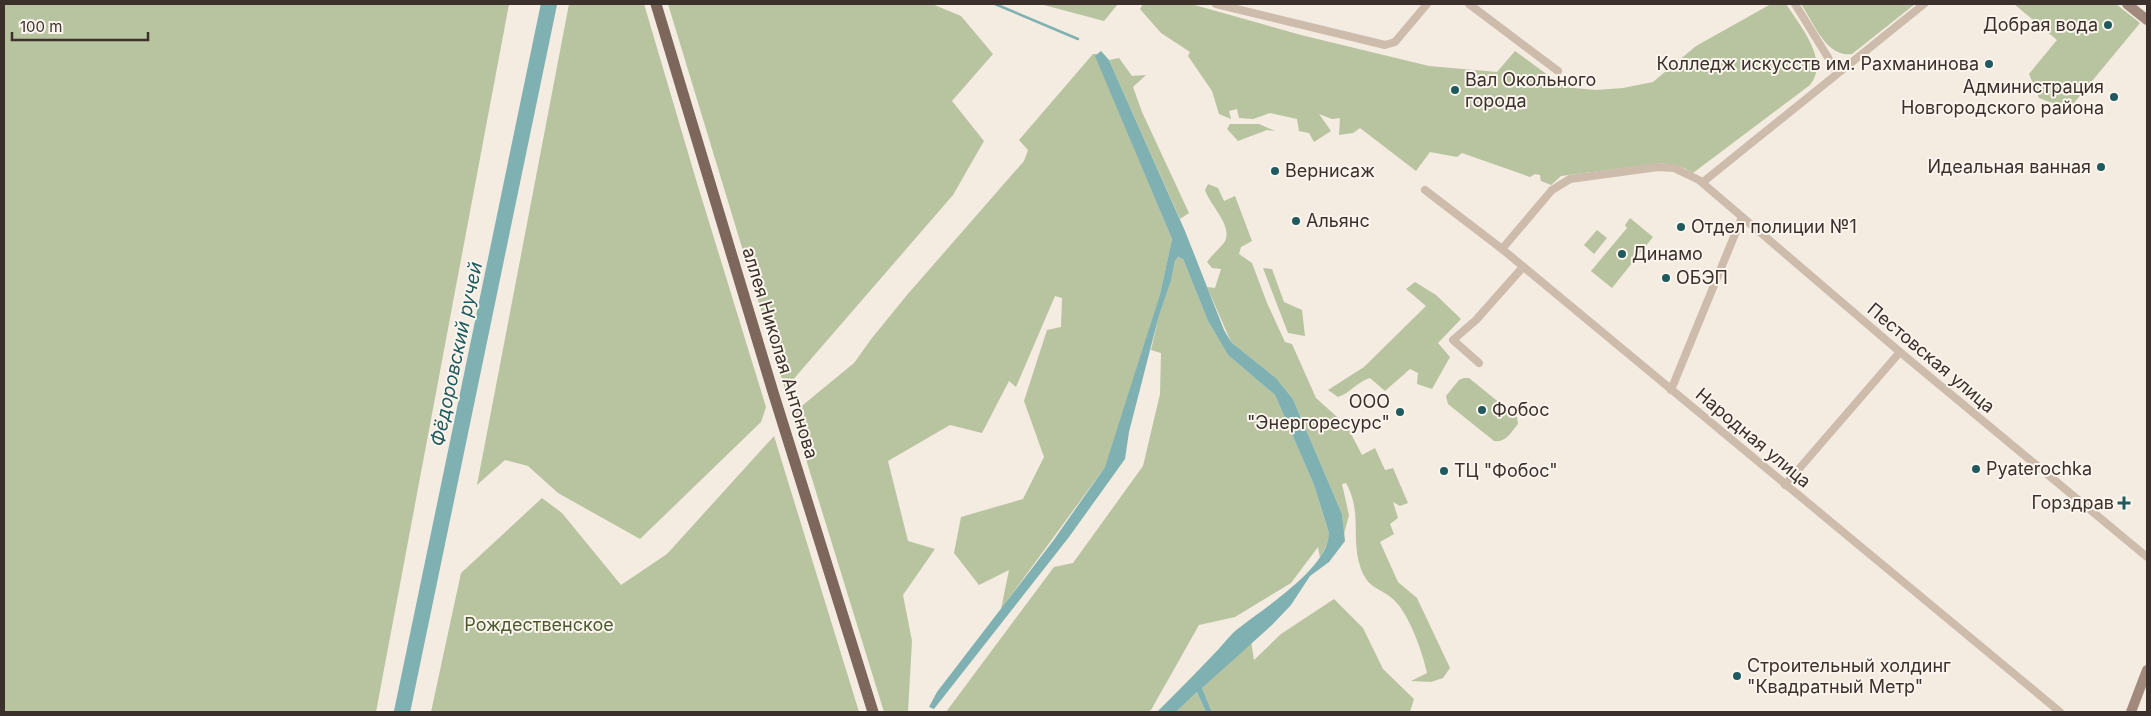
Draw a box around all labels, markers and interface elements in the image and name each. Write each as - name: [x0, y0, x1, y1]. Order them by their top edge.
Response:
- scale bar: [12, 10, 149, 42]
- place label: Добрая вода: [1983, 14, 2098, 35]
- text: 100 m: [20, 17, 62, 36]
- marker: Добрая вода: [2102, 19, 2114, 31]
- place label: Колледж искусств им. Рахманинова: [1657, 53, 1979, 74]
- marker: Колледж искусств им. Рахманинова: [1983, 58, 1995, 70]
- place label: Вал Окольного города: [1465, 69, 1596, 111]
- place label: Администрация Новгородского района: [1901, 76, 2104, 118]
- marker: Вал Окольного города: [1449, 84, 1461, 96]
- marker: Администрация Новгородского района: [2108, 91, 2120, 103]
- place label: Идеальная ванная: [1928, 156, 2091, 177]
- place label: Вернисаж: [1285, 160, 1375, 181]
- marker: Идеальная ванная: [2095, 161, 2107, 173]
- marker: Вернисаж: [1269, 165, 1281, 177]
- place label: Альянс: [1306, 210, 1370, 231]
- marker: Альянс: [1290, 215, 1302, 227]
- place label: Отдел полиции №1: [1691, 216, 1857, 237]
- marker: Отдел полиции №1: [1675, 221, 1687, 233]
- place label: Динамо: [1632, 243, 1703, 264]
- street label: аллея Николая Антонова: [738, 245, 823, 461]
- marker: Динамо: [1616, 248, 1628, 260]
- water label: Фёдоровский ручей: [426, 260, 487, 448]
- place label: ОБЭП: [1676, 267, 1728, 288]
- marker: ОБЭП: [1660, 272, 1672, 284]
- street label: Пестовская улица: [1863, 298, 1999, 417]
- street label: Народная улица: [1692, 383, 1815, 492]
- place label: ООО "Энергоресурс": [1247, 391, 1390, 433]
- place label: Фобос: [1492, 399, 1549, 420]
- marker: Фобос: [1476, 404, 1488, 416]
- marker: ООО "Энергоресурс": [1394, 406, 1406, 418]
- place label: Pyaterochka: [1986, 458, 2092, 479]
- place label: ТЦ "Фобос": [1454, 460, 1558, 481]
- marker: Pyaterochka: [1970, 463, 1982, 475]
- marker: ТЦ "Фобос": [1438, 465, 1450, 477]
- place label: Горздрав: [2032, 492, 2114, 513]
- marker: Горздрав: [2118, 497, 2130, 509]
- park label: Рождественское: [464, 614, 614, 635]
- place label: Строительный холдинг "Квадратный Метр": [1747, 655, 1951, 697]
- marker: Строительный холдинг "Квадратный Метр": [1731, 670, 1743, 682]

